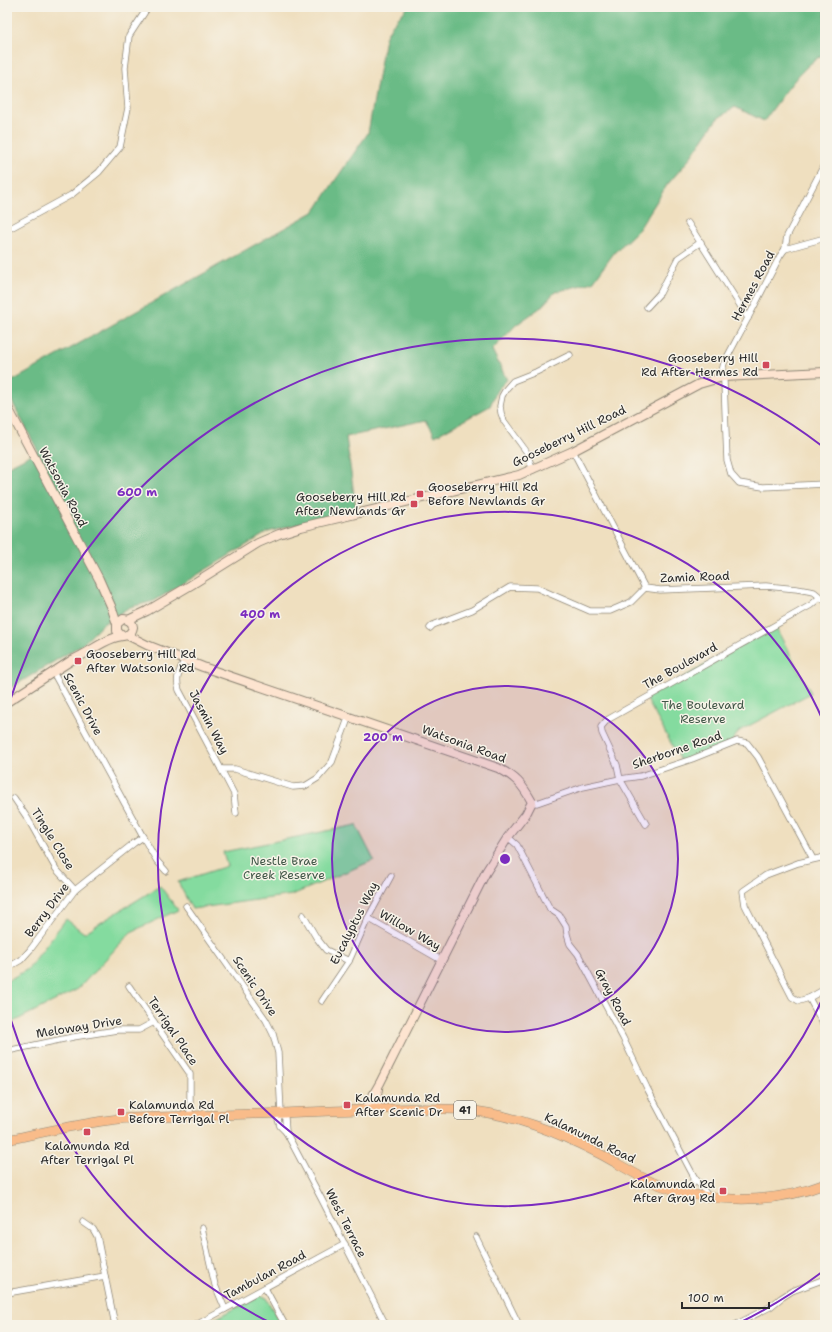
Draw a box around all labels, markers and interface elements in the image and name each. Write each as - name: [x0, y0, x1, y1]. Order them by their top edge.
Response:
- street label: Hermes Road: [728, 248, 778, 324]
- place label: Gooseberry Hill Rd After Hermes Rd: [641, 350, 758, 380]
- marker: Gooseberry Hill Rd After Hermes Rd: [761, 360, 771, 370]
- street label: Gooseberry Hill Road: [510, 401, 629, 470]
- street label: Watsonia Road: [35, 444, 91, 530]
- place label: Gooseberry Hill Rd Before Newlands Gr: [428, 479, 546, 509]
- text: 600 m: [117, 484, 157, 500]
- place label: Gooseberry Hill Rd After Newlands Gr: [295, 489, 406, 519]
- marker: Gooseberry Hill Rd Before Newlands Gr: [415, 489, 425, 499]
- marker: Gooseberry Hill Rd After Newlands Gr: [409, 499, 419, 509]
- street label: Zamia Road: [660, 568, 730, 586]
- text: 400 m: [240, 606, 280, 622]
- street label: The Boulevard: [640, 639, 720, 693]
- place label: Gooseberry Hill Rd After Watsonia Rd: [86, 646, 196, 676]
- marker: Gooseberry Hill Rd After Watsonia Rd: [73, 656, 83, 666]
- street label: Scenic Drive: [60, 670, 106, 738]
- street label: Jasmin Way: [185, 687, 233, 757]
- park label: The Boulevard Reserve: [662, 697, 745, 727]
- street label: Watsonia Road: [420, 721, 509, 767]
- street label: Sherborne Road: [630, 727, 724, 773]
- text: 200 m: [363, 729, 403, 745]
- street label: Tingle Close: [28, 805, 78, 873]
- centre of rings: [498, 852, 512, 866]
- park label: Nestle Brae Creek Reserve: [243, 853, 325, 883]
- street label: Berry Drive: [21, 879, 73, 941]
- street label: Eucalyptus Way: [326, 879, 382, 967]
- street label: Willow Way: [376, 906, 444, 954]
- street label: Scenic Drive: [229, 953, 281, 1019]
- street label: Gray Road: [591, 966, 635, 1029]
- street label: Terrigal Place: [144, 994, 202, 1069]
- street label: Meloway Drive: [35, 1012, 123, 1042]
- place label: Kalamunda Rd After Scenic Dr: [355, 1090, 443, 1120]
- place label: Kalamunda Rd Before Terrigal Pl: [129, 1097, 229, 1127]
- marker: Kalamunda Rd After Scenic Dr: [342, 1100, 352, 1110]
- road number: 41: [454, 1101, 476, 1119]
- marker: Kalamunda Rd Before Terrigal Pl: [116, 1107, 126, 1117]
- street label: Kalamunda Road: [542, 1109, 639, 1167]
- marker: Kalamunda Rd After Terrigal Pl: [82, 1127, 92, 1137]
- place label: Kalamunda Rd After Terrigal Pl: [40, 1138, 134, 1168]
- place label: Kalamunda Rd After Gray Rd: [630, 1176, 715, 1206]
- street label: West Terrace: [322, 1186, 370, 1260]
- marker: Kalamunda Rd After Gray Rd: [718, 1186, 728, 1196]
- street label: Tambulan Road: [221, 1247, 309, 1303]
- scale bar: [682, 1284, 769, 1310]
- text: 100 m: [688, 1290, 724, 1306]

